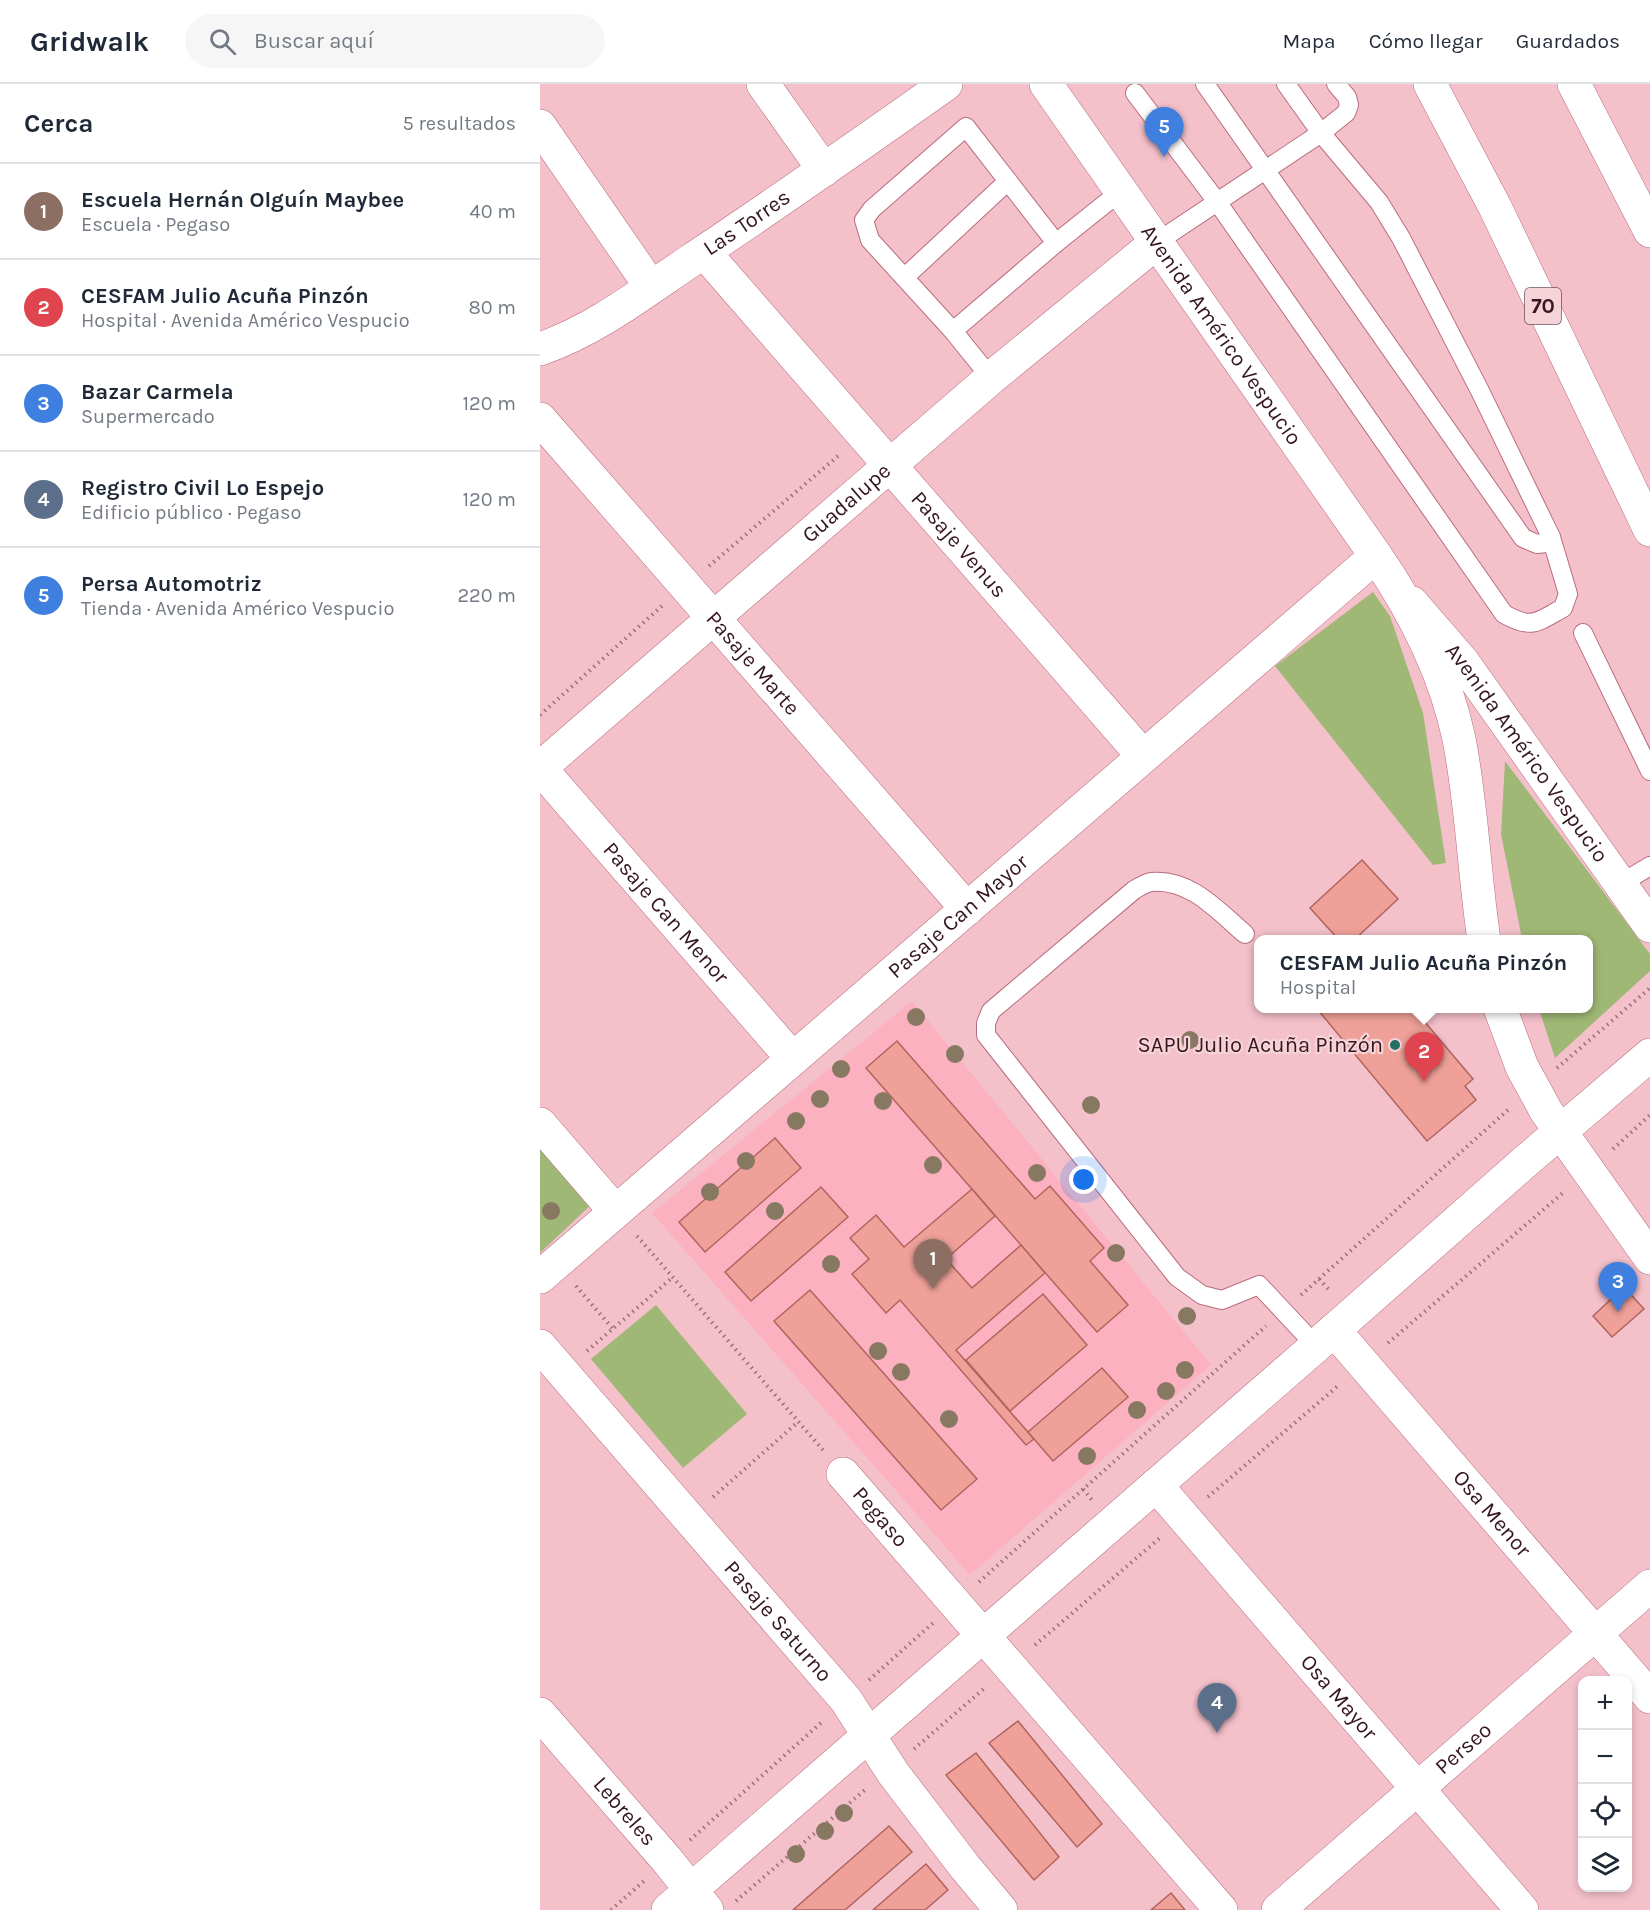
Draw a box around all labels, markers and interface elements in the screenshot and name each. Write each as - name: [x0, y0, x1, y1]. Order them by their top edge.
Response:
- search box: [185, 14, 605, 68]
- text: Gridwalk: [30, 25, 149, 58]
- icon: search: [206, 25, 239, 58]
- text: Buscar aquí: [254, 28, 374, 54]
- text: Mapa: [1282, 29, 1336, 53]
- text: Cómo llegar: [1369, 29, 1483, 53]
- text: Guardados: [1516, 29, 1620, 53]
- pin: 5: [1144, 107, 1184, 157]
- text: Cerca: [24, 108, 93, 139]
- text: 5 resultados: [402, 112, 516, 135]
- street label: Las Torres: [698, 184, 795, 261]
- text: Escuela Hernán Olguín Maybee: [81, 187, 404, 213]
- text: 1: [40, 200, 47, 223]
- text: 40 m: [470, 200, 516, 223]
- text: Escuela · Pegaso: [81, 213, 230, 236]
- street label: Avenida Américo Vespucio: [1135, 219, 1307, 450]
- text: CESFAM Julio Acuña Pinzón: [81, 283, 369, 309]
- road number: 70: [1525, 288, 1561, 324]
- text: 2: [37, 296, 50, 319]
- text: 80 m: [468, 296, 516, 319]
- text: Hospital · Avenida Américo Vespucio: [81, 309, 410, 332]
- text: Bazar Carmela: [81, 379, 234, 405]
- text: 3: [37, 392, 50, 415]
- text: 120 m: [462, 392, 516, 415]
- text: Supermercado: [81, 405, 215, 428]
- street label: Guadalupe: [797, 458, 896, 548]
- text: Registro Civil Lo Espejo: [81, 475, 324, 501]
- street label: Pasaje Venus: [905, 486, 1012, 603]
- text: 4: [38, 488, 49, 511]
- text: 120 m: [462, 488, 516, 511]
- text: Edificio público · Pegaso: [81, 501, 301, 524]
- text: Persa Automotriz: [81, 571, 262, 597]
- text: 5: [38, 584, 49, 607]
- text: 220 m: [457, 584, 516, 607]
- text: Tienda · Avenida Américo Vespucio: [81, 597, 394, 620]
- street label: Pasaje Marte: [700, 606, 805, 721]
- street label: Avenida Américo Vespucio: [1440, 638, 1614, 867]
- street label: Pasaje Can Menor: [597, 837, 734, 989]
- street label: Pasaje Can Mayor: [883, 849, 1033, 984]
- popup: [1254, 935, 1593, 1013]
- text: CESFAM Julio Acuña Pinzón: [1280, 950, 1567, 976]
- text: Hospital: [1280, 976, 1356, 999]
- place label: SAPU Julio Acuña Pinzón: [1137, 1032, 1383, 1058]
- pin: 2: [1404, 1032, 1444, 1082]
- marker: SAPU Julio Acuña Pinzón: [1388, 1038, 1402, 1052]
- your location: [1069, 1165, 1098, 1194]
- pin: 1: [914, 1240, 952, 1289]
- pin: 3: [1598, 1262, 1638, 1312]
- street label: Osa Menor: [1447, 1465, 1536, 1562]
- street label: Pegaso: [847, 1481, 914, 1553]
- street label: Pasaje Saturno: [719, 1555, 837, 1687]
- street label: Osa Mayor: [1295, 1649, 1383, 1745]
- map controls: [1578, 1676, 1632, 1892]
- button: +: [1578, 1676, 1632, 1730]
- pin: 4: [1198, 1684, 1236, 1733]
- street label: Perseo: [1430, 1717, 1497, 1780]
- button: −: [1578, 1730, 1632, 1784]
- street label: Lebreles: [588, 1771, 662, 1851]
- button: locate: [1578, 1784, 1632, 1838]
- button: layers: [1578, 1838, 1632, 1892]

